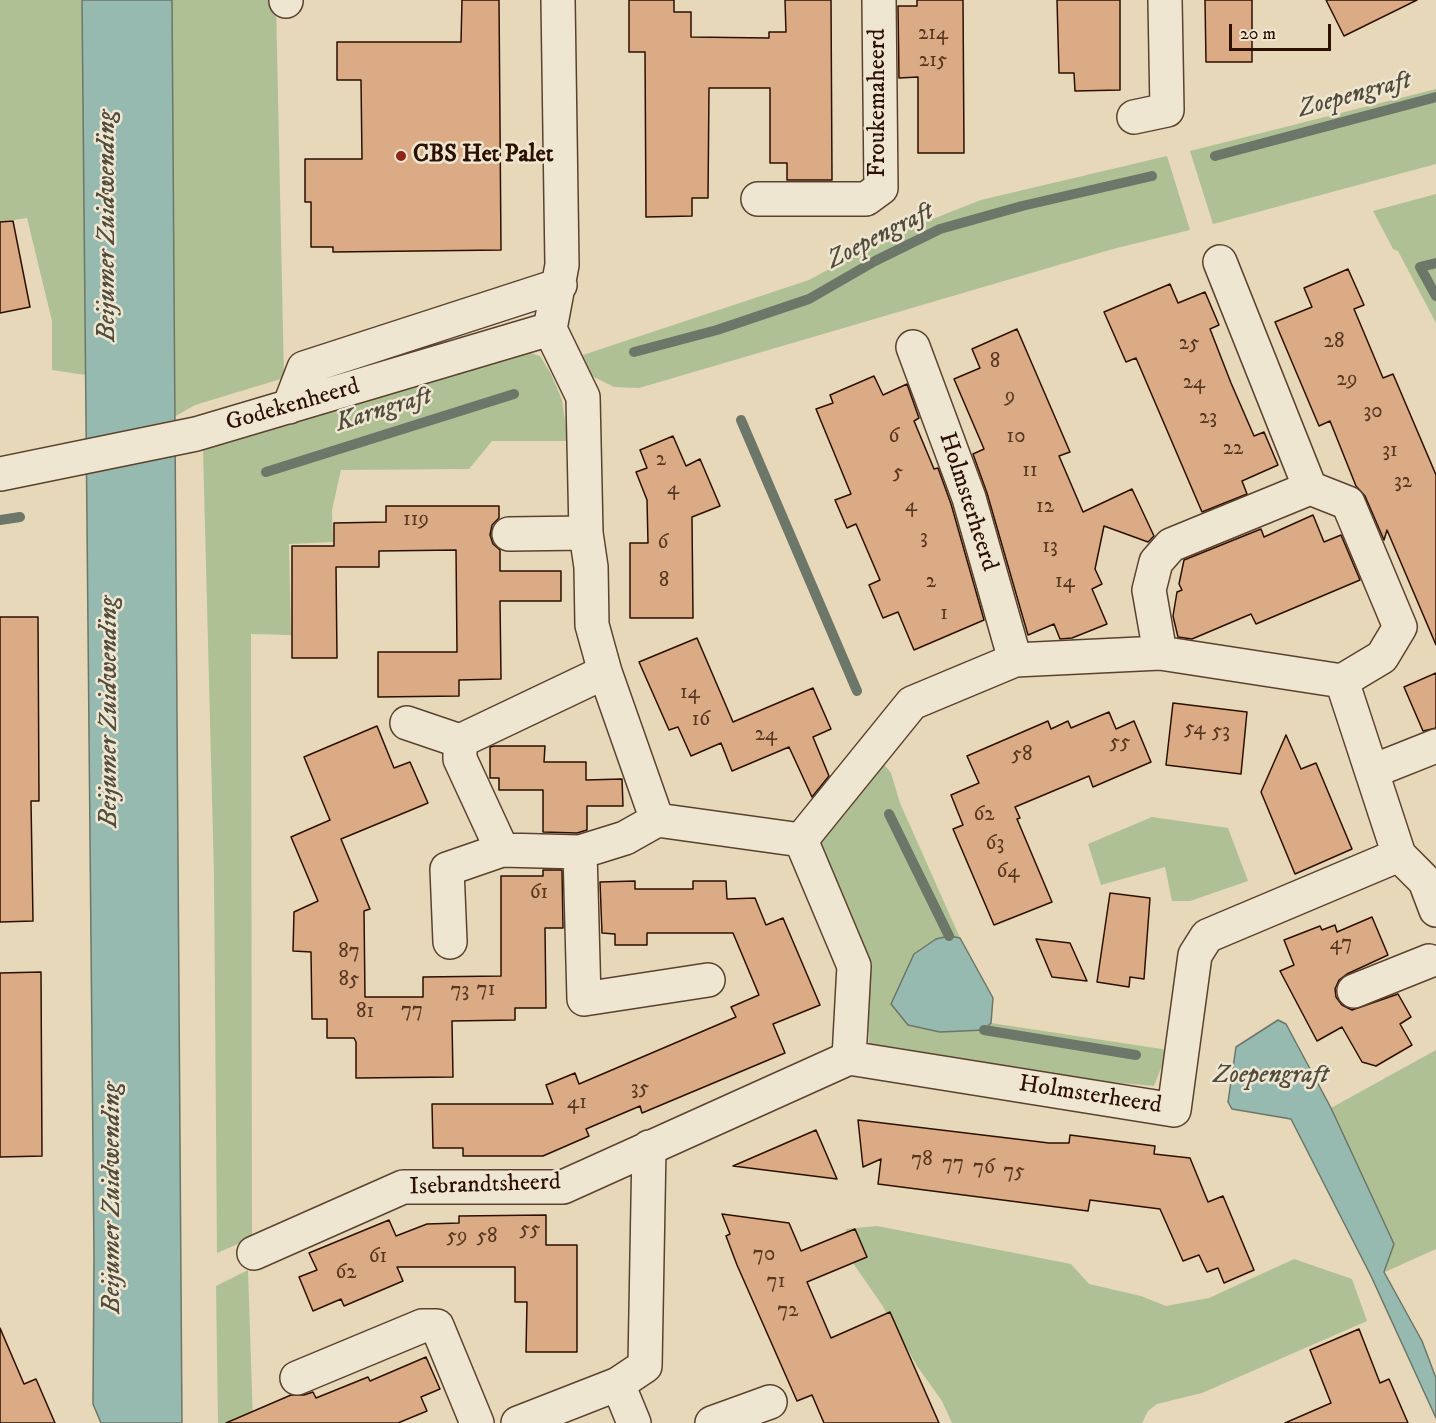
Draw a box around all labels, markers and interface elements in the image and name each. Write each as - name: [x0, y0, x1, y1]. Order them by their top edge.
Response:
- scale bar: [1232, 12, 1334, 50]
- house number: 214: [918, 22, 948, 48]
- text: 20 m: [1240, 23, 1276, 45]
- street label: Froukemaheerd: [865, 29, 893, 177]
- house number: 215: [919, 49, 947, 75]
- water label: Zoepengraft: [1295, 66, 1415, 126]
- water label: Beijumer Zuidwending: [93, 110, 125, 342]
- place label: CBS Het Palet: [413, 142, 553, 170]
- marker: CBS Het Palet: [394, 149, 408, 163]
- water label: Zoepengraft: [822, 197, 940, 277]
- house number: 28: [1324, 330, 1344, 356]
- house number: 25: [1179, 332, 1199, 358]
- house number: 8: [990, 350, 1000, 376]
- house number: 29: [1337, 368, 1357, 394]
- house number: 24: [1183, 371, 1205, 397]
- street label: Godekenheerd: [223, 373, 363, 439]
- water label: Karngraft: [332, 382, 436, 440]
- house number: 9: [1005, 385, 1015, 411]
- house number: 30: [1363, 400, 1383, 426]
- house number: 23: [1199, 406, 1217, 432]
- house number: 6: [889, 425, 899, 451]
- house number: 10: [1007, 425, 1025, 451]
- street label: Holmsterheerd: [931, 429, 1003, 575]
- house number: 22: [1223, 437, 1243, 463]
- house number: 31: [1382, 439, 1398, 465]
- house number: 2: [656, 448, 666, 474]
- house number: 11: [1022, 459, 1038, 485]
- house number: 5: [893, 461, 903, 487]
- house number: 32: [1394, 470, 1412, 496]
- house number: 4: [667, 477, 679, 503]
- house number: 4: [905, 494, 917, 520]
- house number: 12: [1036, 495, 1054, 521]
- house number: 119: [403, 508, 429, 534]
- house number: 3: [920, 526, 928, 552]
- house number: 6: [658, 531, 668, 557]
- house number: 13: [1042, 535, 1058, 561]
- house number: 8: [659, 569, 669, 595]
- house number: 2: [926, 570, 936, 596]
- house number: 14: [1055, 570, 1075, 596]
- water label: Beijumer Zuidwending: [95, 596, 127, 828]
- house number: 1: [940, 602, 948, 628]
- house number: 14: [680, 681, 700, 707]
- house number: 16: [692, 708, 710, 734]
- house number: 54: [1184, 717, 1206, 743]
- house number: 53: [1212, 720, 1230, 746]
- house number: 24: [755, 723, 777, 749]
- house number: 55: [1110, 731, 1130, 757]
- house number: 58: [1012, 743, 1032, 769]
- house number: 62: [973, 803, 995, 829]
- house number: 63: [986, 832, 1004, 858]
- house number: 64: [996, 860, 1020, 886]
- house number: 61: [530, 881, 548, 907]
- house number: 47: [1330, 932, 1352, 958]
- house number: 87: [338, 940, 360, 966]
- house number: 85: [339, 968, 359, 994]
- house number: 71: [477, 978, 495, 1004]
- house number: 73: [451, 979, 469, 1005]
- house number: 77: [401, 999, 423, 1025]
- house number: 81: [356, 1000, 374, 1026]
- water label: Zoepengraft: [1213, 1061, 1329, 1093]
- street label: Holmsterheerd: [1017, 1070, 1163, 1122]
- house number: 35: [631, 1077, 649, 1103]
- water label: Beijumer Zuidwending: [98, 1082, 130, 1314]
- house number: 41: [567, 1091, 587, 1117]
- house number: 78: [911, 1148, 933, 1174]
- house number: 77: [942, 1152, 964, 1178]
- house number: 76: [973, 1156, 995, 1182]
- house number: 75: [1003, 1160, 1025, 1186]
- street label: Isebrandtsheerd: [409, 1169, 561, 1203]
- house number: 55: [520, 1218, 540, 1244]
- house number: 59: [447, 1225, 467, 1251]
- house number: 58: [477, 1225, 497, 1251]
- house number: 70: [753, 1243, 775, 1269]
- house number: 61: [369, 1245, 387, 1271]
- house number: 62: [335, 1261, 357, 1287]
- house number: 71: [767, 1270, 785, 1296]
- house number: 72: [777, 1299, 799, 1325]

